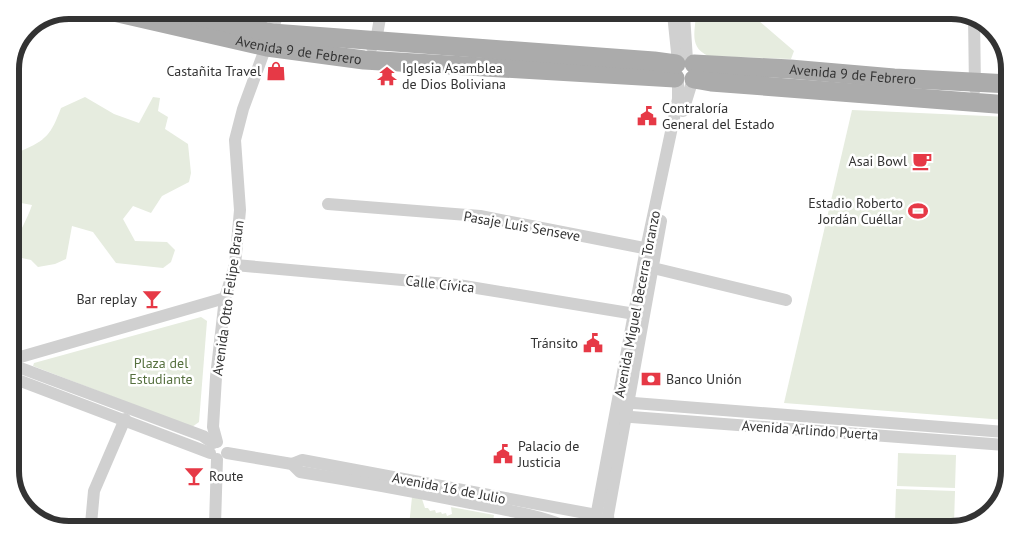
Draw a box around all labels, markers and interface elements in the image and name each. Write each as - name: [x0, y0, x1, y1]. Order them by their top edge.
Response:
- street label: Avenida 9 de Febrero: [234, 31, 363, 69]
- place label: Iglesia Asamblea de Dios Boliviana: [402, 59, 506, 93]
- shop icon: Castañita Travel: [265, 60, 287, 82]
- street label: Avenida 9 de Febrero: [789, 60, 916, 88]
- place label: Castañita Travel: [167, 62, 261, 80]
- temple icon: Iglesia Asamblea de Dios Boliviana: [376, 65, 398, 87]
- place label: Contraloría General del Estado: [662, 99, 775, 133]
- public building icon: Contraloría General del Estado: [636, 105, 658, 127]
- cafe icon: Asai Bowl: [911, 150, 933, 172]
- place label: Asai Bowl: [849, 152, 907, 170]
- place label: Estadio Roberto Jordán Cuéllar: [808, 194, 903, 228]
- sports icon: Estadio Roberto Jordán Cuéllar: [907, 200, 929, 222]
- street label: Pasaje Luis Senseve: [462, 207, 582, 245]
- street label: Avenida Miguel Becerra Toranzo: [610, 209, 664, 399]
- street label: Avenida Otto Felipe Braun: [208, 219, 248, 377]
- street label: Calle Cívica: [405, 271, 475, 297]
- bar icon: Bar replay: [141, 288, 163, 310]
- place label: Bar replay: [76, 290, 137, 308]
- public building icon: Tránsito: [582, 332, 604, 354]
- place label: Tránsito: [531, 334, 578, 352]
- park label: Plaza del Estudiante: [129, 354, 193, 388]
- bank icon: Banco Unión: [640, 368, 662, 390]
- place label: Banco Unión: [666, 370, 742, 388]
- street label: Avenida Arlindo Puerta: [741, 416, 879, 444]
- place label: Palacio de Justicia: [517, 437, 579, 471]
- public building icon: Palacio de Justicia: [492, 443, 514, 465]
- bar icon: Route: [183, 465, 205, 487]
- place label: Route: [209, 467, 243, 485]
- street label: Avenida 16 de Julio: [391, 468, 507, 508]

